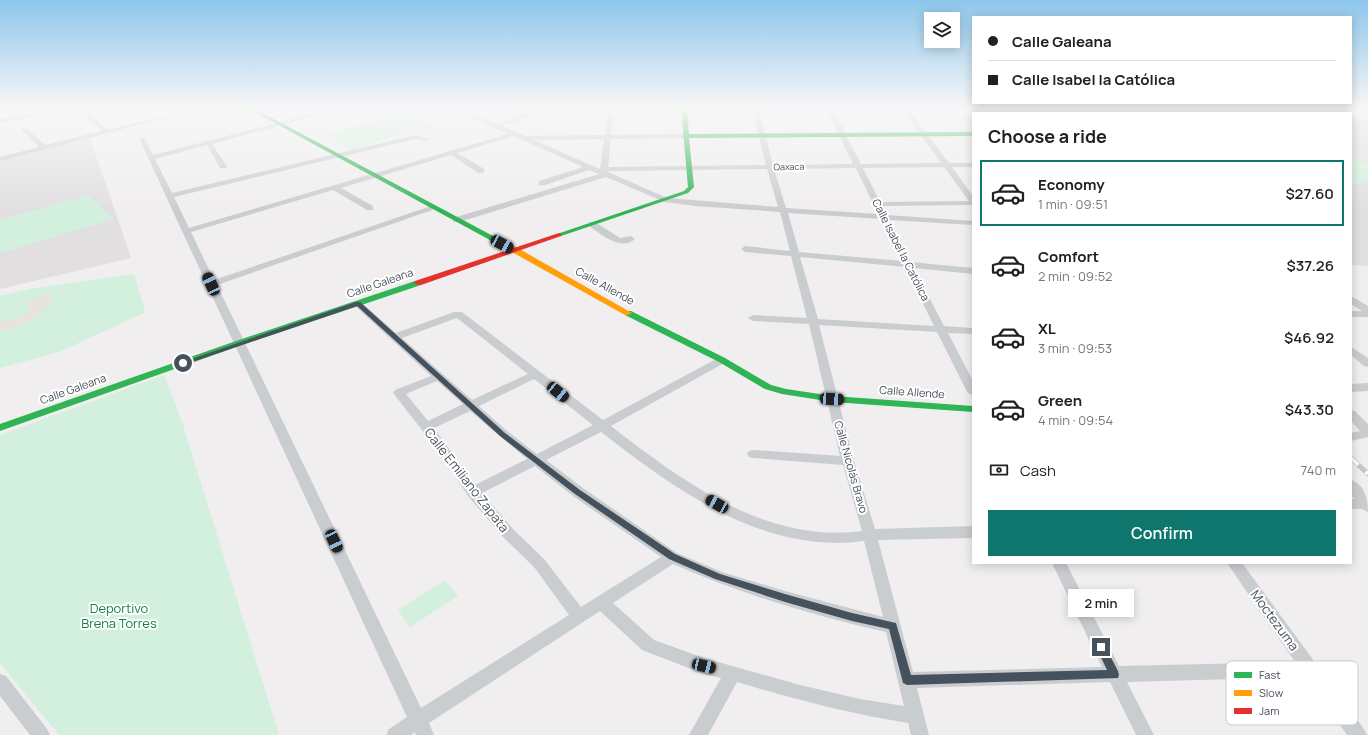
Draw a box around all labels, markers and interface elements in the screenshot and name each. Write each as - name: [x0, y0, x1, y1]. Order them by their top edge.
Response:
- map controls: [924, 12, 960, 48]
- button: layers: [924, 12, 960, 48]
- text: Calle Galeana: [1012, 31, 1112, 52]
- text: Calle Isabel la Católica: [1012, 69, 1175, 90]
- text: Choose a ride: [988, 124, 1107, 148]
- street label: Oaxaca: [773, 160, 805, 173]
- text: Economy: [1038, 174, 1105, 195]
- icon: car: [990, 175, 1026, 211]
- text: $27.60: [1285, 183, 1334, 204]
- text: 1 min · 09:51: [1038, 195, 1108, 213]
- street label: Calle Isabel la Católica: [869, 196, 934, 303]
- car: [489, 233, 515, 255]
- text: Comfort: [1038, 246, 1099, 267]
- icon: car: [990, 247, 1026, 283]
- text: $37.26: [1286, 255, 1334, 276]
- street label: Calle Allende: [573, 263, 638, 308]
- street label: Calle Galeana: [345, 264, 415, 301]
- text: 2 min · 09:52: [1038, 267, 1112, 285]
- car: [200, 271, 222, 297]
- text: XL: [1038, 318, 1056, 339]
- icon: car: [990, 319, 1026, 355]
- text: $46.92: [1284, 327, 1334, 348]
- text: 3 min · 09:53: [1038, 339, 1112, 357]
- route start: [174, 354, 192, 372]
- street label: Calle Galeana: [38, 370, 108, 407]
- car: [545, 380, 571, 404]
- street label: Calle Allende: [879, 382, 946, 401]
- text: Green: [1038, 390, 1082, 411]
- icon: car: [990, 391, 1026, 427]
- car: [820, 392, 844, 406]
- text: $43.30: [1285, 399, 1334, 420]
- text: 4 min · 09:54: [1038, 411, 1113, 429]
- street label: Calle Nicolás Bravo: [831, 419, 872, 515]
- street label: Calle Emiliano Zapata: [420, 424, 514, 536]
- icon: cash: [988, 459, 1010, 481]
- text: Cash: [1020, 460, 1056, 481]
- text: 740 m: [1301, 461, 1336, 479]
- car: [704, 493, 730, 515]
- button: Confirm: [988, 510, 1336, 556]
- car: [323, 528, 345, 554]
- street label: Moctezuma: [1247, 586, 1303, 654]
- callout: 2 min: [1068, 589, 1134, 617]
- text: 2 min: [1084, 594, 1118, 612]
- park label: Deportivo Brena Torres: [81, 599, 157, 632]
- route end: [1092, 638, 1110, 656]
- car: [691, 657, 717, 675]
- legend: [1226, 661, 1358, 725]
- text: Fast: [1259, 667, 1281, 682]
- text: Slow: [1259, 685, 1284, 700]
- text: Jam: [1259, 703, 1280, 718]

